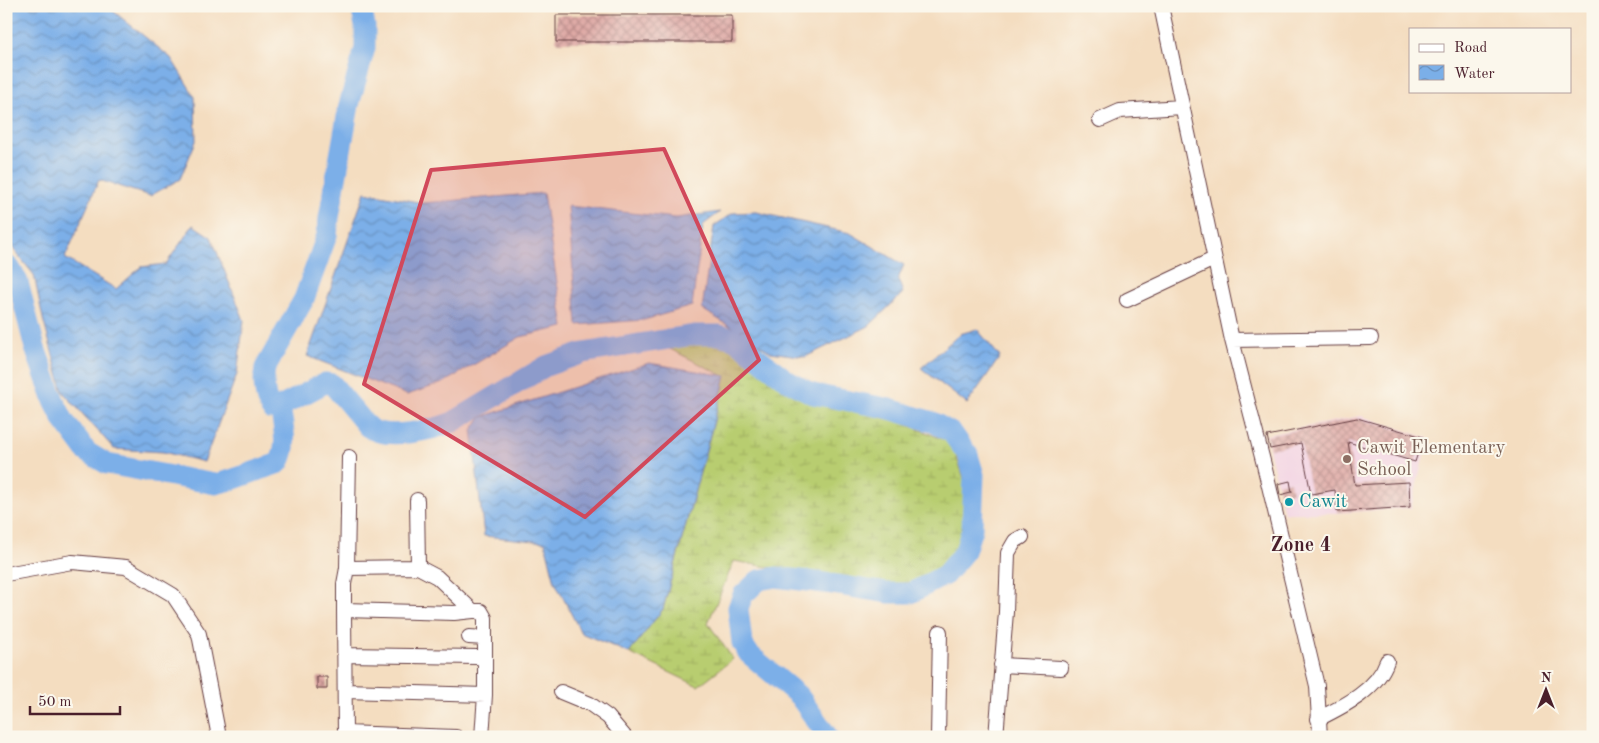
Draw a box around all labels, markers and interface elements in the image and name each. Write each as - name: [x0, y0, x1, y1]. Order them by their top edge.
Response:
- legend: [1409, 28, 1572, 92]
- text: Road: [1454, 41, 1488, 56]
- text: Water: [1454, 67, 1495, 82]
- place label: Cawit Elementary School: [1357, 439, 1505, 480]
- marker: Cawit Elementary School: [1341, 453, 1353, 465]
- place label: Cawit: [1299, 493, 1347, 512]
- marker: Cawit: [1283, 496, 1295, 508]
- district label: Zone 4: [1271, 536, 1331, 556]
- north arrow: [1522, 666, 1572, 716]
- text: N: [1541, 671, 1552, 685]
- scale bar: [30, 683, 120, 715]
- text: 50 m: [38, 695, 72, 710]

